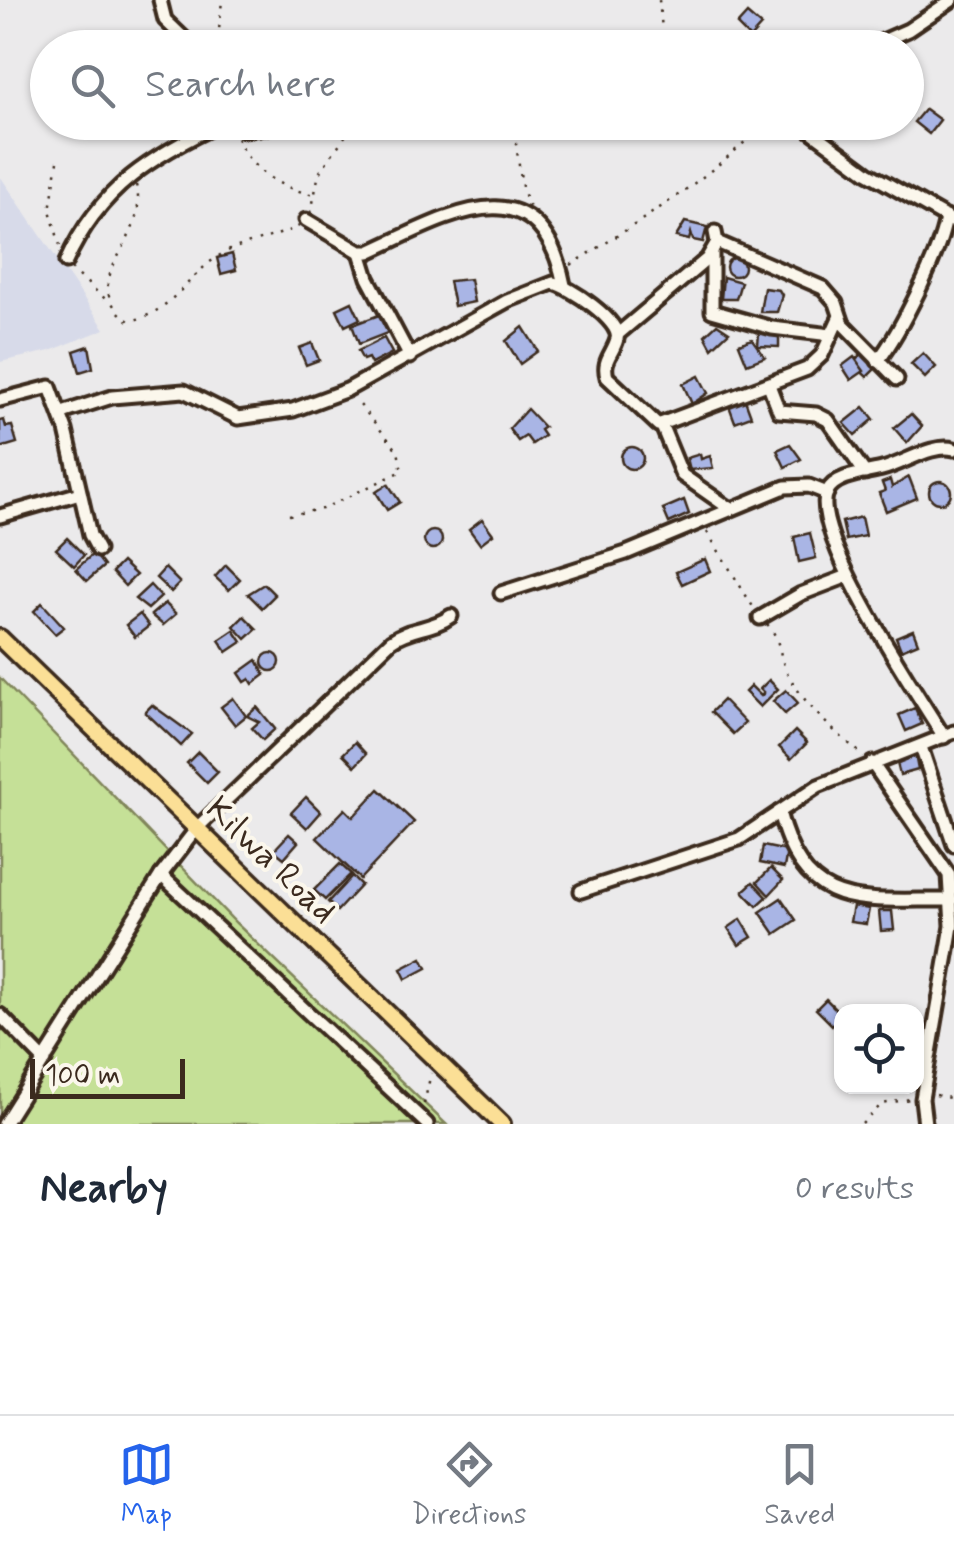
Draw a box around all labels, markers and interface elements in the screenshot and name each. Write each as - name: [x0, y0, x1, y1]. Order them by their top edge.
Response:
- search box: [30, 30, 924, 140]
- icon: search: [65, 58, 120, 113]
- text: Search here: [145, 61, 336, 110]
- street label: Kilwa Road: [195, 787, 346, 934]
- map controls: [834, 1004, 924, 1094]
- button: locate: [834, 1004, 924, 1094]
- scale bar: [30, 1054, 185, 1098]
- text: 100 m: [45, 1058, 120, 1095]
- text: Nearby: [40, 1162, 168, 1217]
- text: 0 results: [795, 1168, 914, 1210]
- tab: Map: [119, 1437, 174, 1534]
- tab: Directions: [412, 1437, 527, 1534]
- tab: Saved: [764, 1437, 835, 1534]

